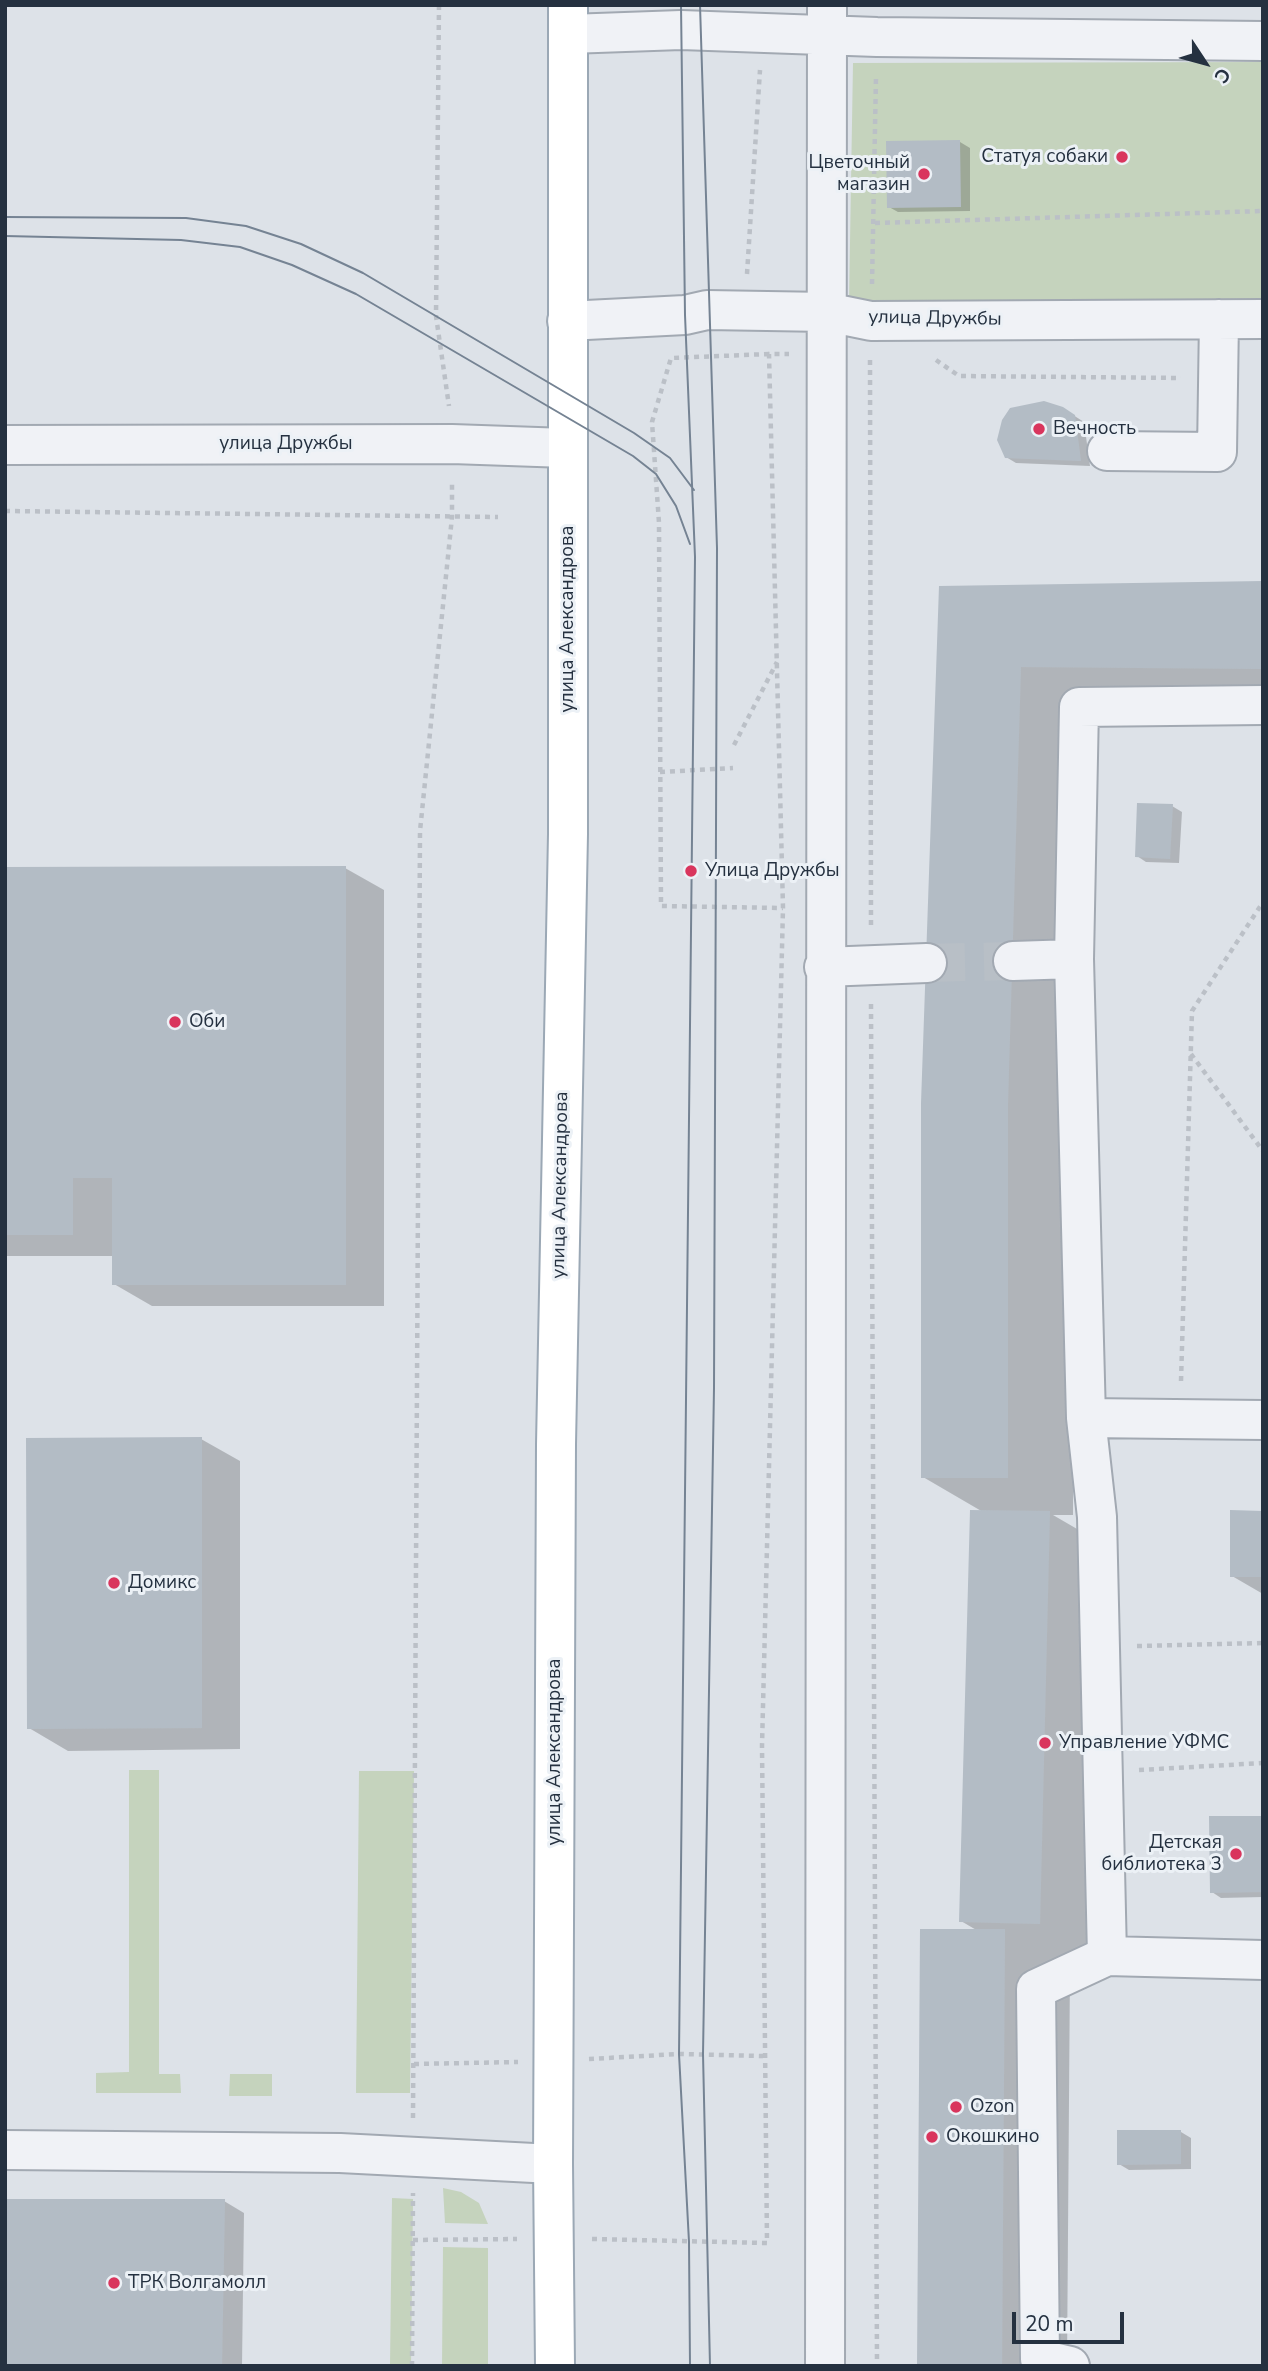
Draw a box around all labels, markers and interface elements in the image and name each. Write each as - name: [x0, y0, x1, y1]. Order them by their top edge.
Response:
- north arrow: [1170, 28, 1240, 98]
- text: С: [1208, 62, 1236, 88]
- place label: Статуя собаки: [981, 146, 1108, 168]
- marker: Статуя собаки: [1114, 149, 1130, 165]
- place label: Цветочный магазин: [809, 152, 910, 196]
- marker: Цветочный магазин: [916, 166, 932, 182]
- street label: улица Дружбы: [868, 306, 1002, 332]
- place label: Вечность: [1053, 418, 1136, 440]
- marker: Вечность: [1031, 421, 1047, 437]
- street label: улица Дружбы: [219, 433, 353, 455]
- street label: улица Александрова: [557, 525, 579, 713]
- place label: Улица Дружбы: [705, 860, 840, 882]
- marker: Улица Дружбы: [683, 863, 699, 879]
- place label: Оби: [189, 1011, 225, 1033]
- marker: Оби: [167, 1014, 183, 1030]
- street label: улица Александрова: [548, 1091, 574, 1279]
- place label: Домикс: [128, 1572, 196, 1594]
- marker: Домикс: [106, 1575, 122, 1591]
- street label: улица Александрова: [544, 1658, 566, 1846]
- place label: Управление УФМС: [1059, 1732, 1229, 1754]
- marker: Управление УФМС: [1037, 1735, 1053, 1751]
- place label: Детская библиотека 3: [1102, 1832, 1222, 1876]
- marker: Детская библиотека 3: [1228, 1846, 1244, 1862]
- place label: Ozon: [970, 2096, 1015, 2118]
- marker: Ozon: [948, 2099, 964, 2115]
- place label: Окошкино: [946, 2126, 1039, 2148]
- marker: Окошкино: [924, 2129, 940, 2145]
- place label: ТРК Волгамолл: [128, 2272, 266, 2294]
- marker: ТРК Волгамолл: [106, 2275, 122, 2291]
- scale bar: [1016, 2298, 1128, 2342]
- text: 20 m: [1025, 2310, 1074, 2338]

